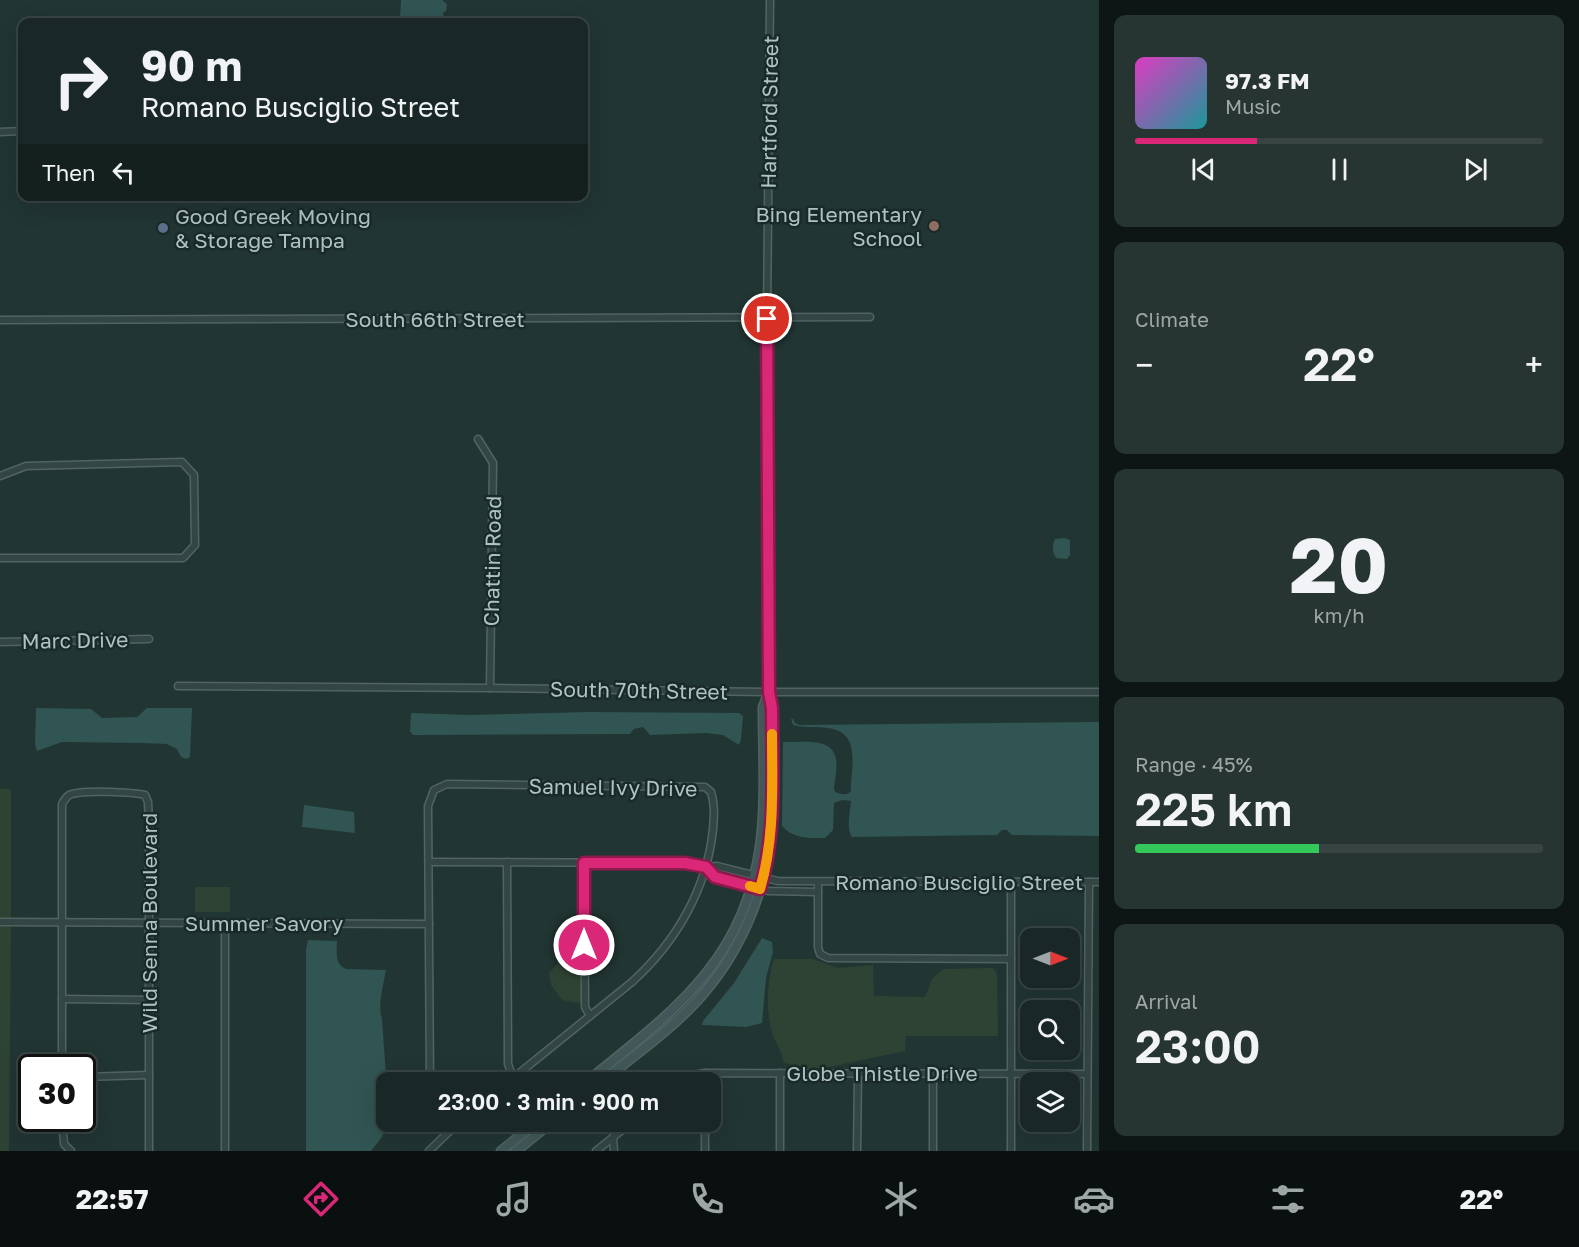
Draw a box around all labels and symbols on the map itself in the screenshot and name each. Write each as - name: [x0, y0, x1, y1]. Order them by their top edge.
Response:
- street label: Hartford Street: [755, 35, 783, 189]
- place label: Bing Elementary School: [755, 201, 922, 251]
- place label: Good Greek Moving & Storage Tampa: [175, 203, 371, 253]
- marker: Bing Elementary School: [927, 219, 941, 233]
- marker: Good Greek Moving & Storage Tampa: [156, 221, 170, 235]
- pin: [741, 293, 792, 344]
- street label: South 66th Street: [345, 306, 525, 332]
- street label: Chattin Road: [478, 495, 506, 627]
- street label: Marc Drive: [21, 626, 129, 654]
- street label: South 70th Street: [550, 675, 728, 705]
- street label: Samuel Ivy Drive: [528, 773, 698, 801]
- street label: Wild Senna Boulevard: [136, 813, 162, 1033]
- street label: Romano Busciglio Street: [835, 869, 1083, 895]
- street label: Summer Savory: [185, 910, 343, 936]
- position arrow: [552, 913, 616, 977]
- north arrow: [1020, 928, 1080, 988]
- speed limit sign: 30: [18, 1054, 96, 1132]
- street label: Globe Thistle Drive: [786, 1060, 978, 1086]

